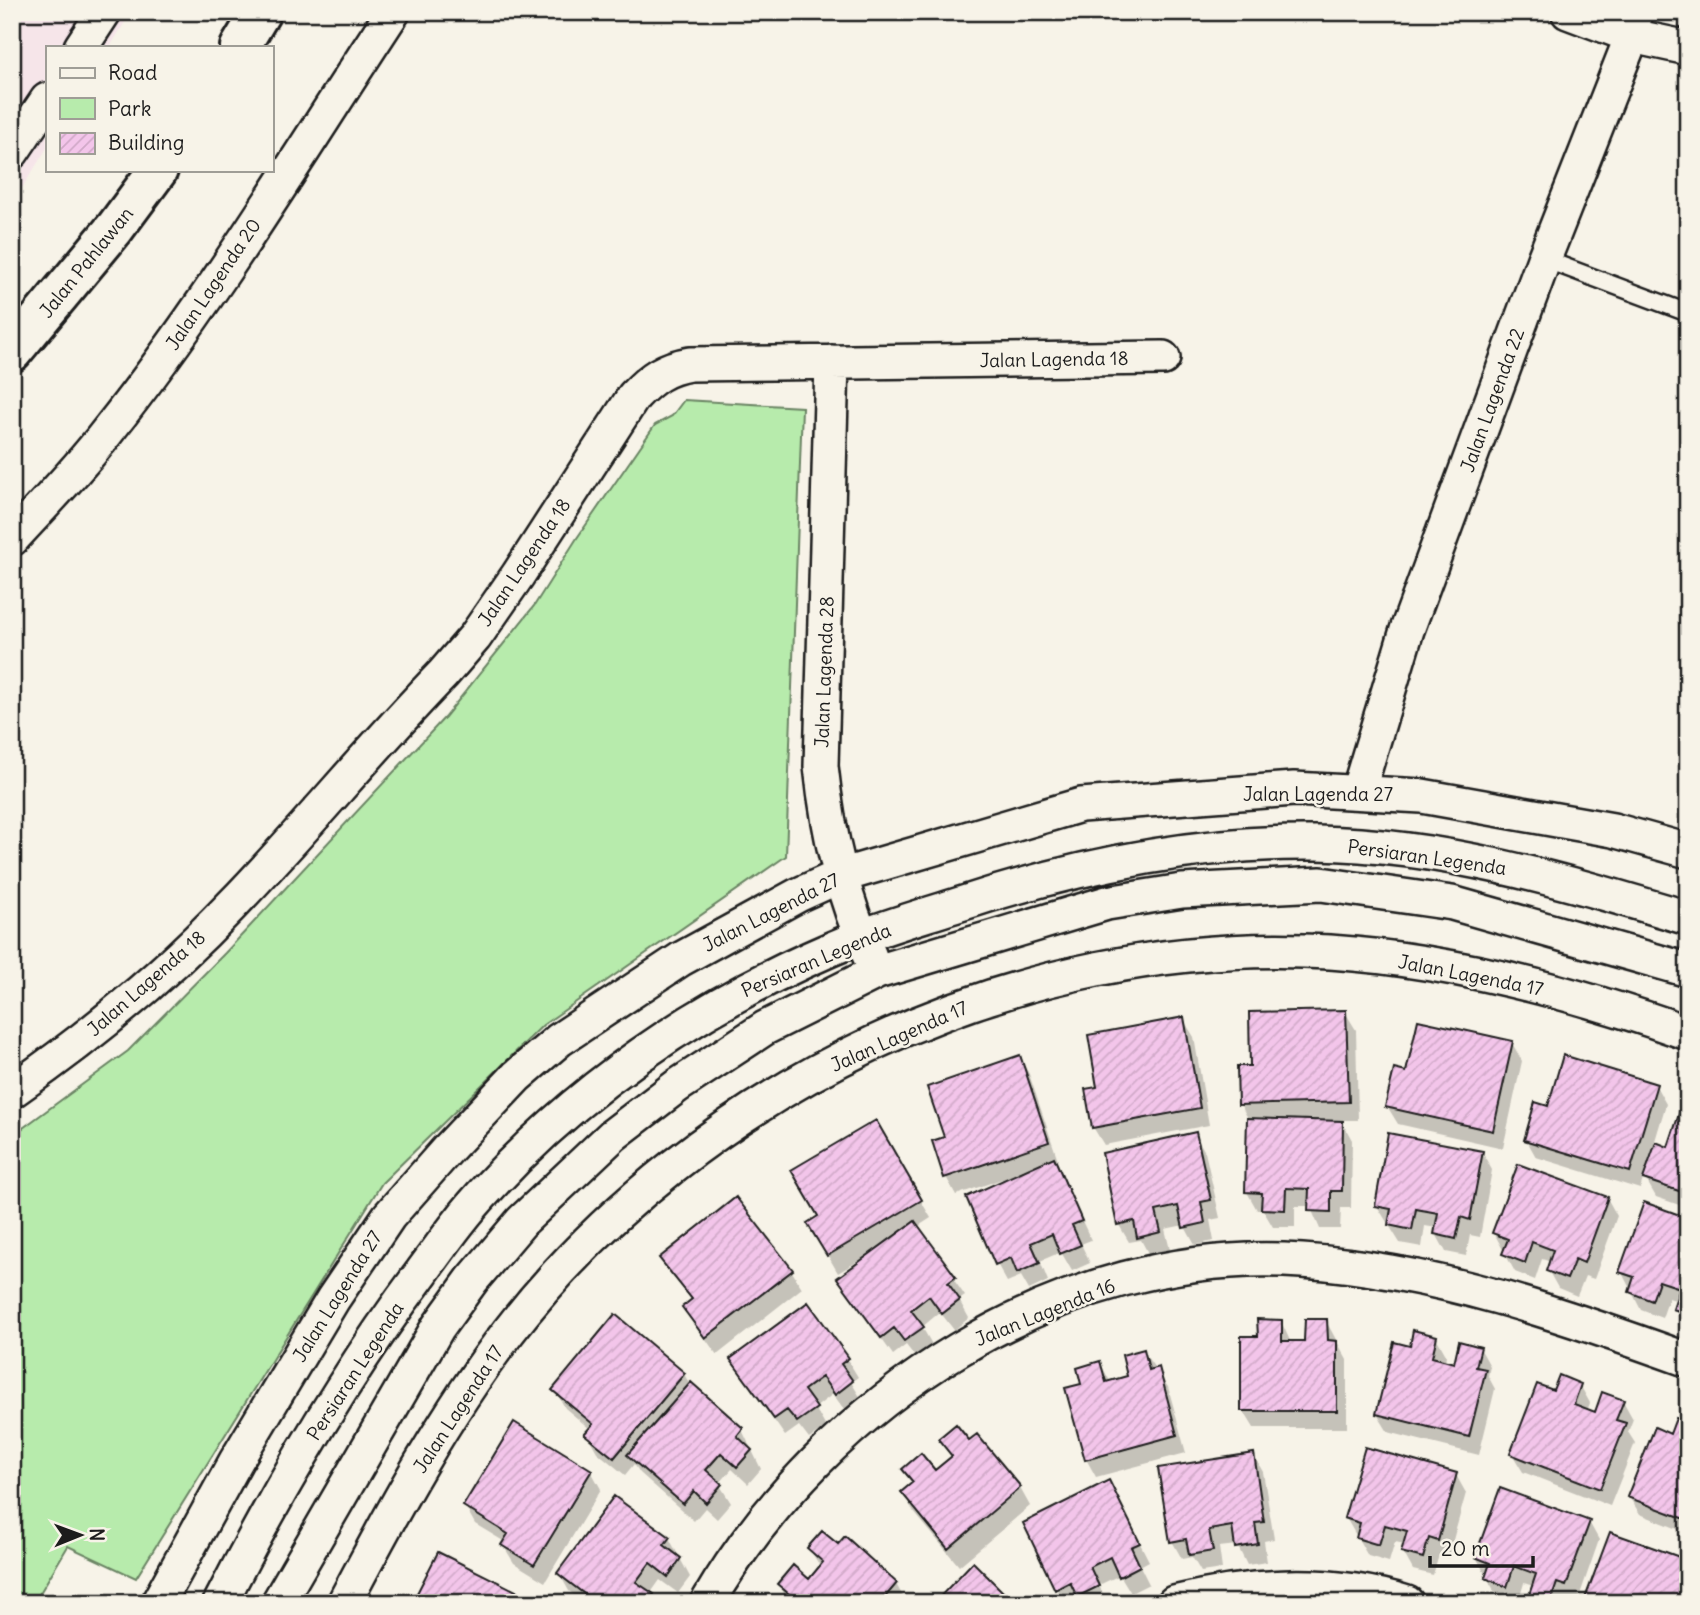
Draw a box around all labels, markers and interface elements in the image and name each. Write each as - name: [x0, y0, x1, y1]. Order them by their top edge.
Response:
- legend: [46, 46, 273, 172]
- text: Road: [108, 59, 157, 86]
- text: Park: [108, 95, 151, 122]
- text: Building: [108, 129, 184, 156]
- street label: Jalan Pahlawan: [34, 202, 138, 322]
- street label: Jalan Lagenda 20: [160, 214, 266, 354]
- street label: Jalan Lagenda 22: [1455, 325, 1529, 475]
- street label: Jalan Lagenda 18: [979, 346, 1129, 372]
- street label: Jalan Lagenda 18: [472, 494, 576, 630]
- street label: Jalan Lagenda 28: [809, 596, 839, 748]
- street label: Jalan Lagenda 27: [1243, 782, 1393, 806]
- street label: Persiaran Legenda: [1346, 834, 1508, 880]
- street label: Jalan Lagenda 27: [699, 867, 843, 957]
- street label: Persiaran Legenda: [738, 918, 895, 1002]
- street label: Jalan Lagenda 18: [82, 925, 210, 1041]
- street label: Jalan Lagenda 17: [1396, 949, 1546, 1001]
- street label: Jalan Lagenda 17: [827, 995, 971, 1077]
- street label: Jalan Lagenda 27: [287, 1226, 387, 1366]
- street label: Jalan Lagenda 16: [971, 1273, 1119, 1351]
- street label: Persiaran Legenda: [301, 1297, 409, 1445]
- street label: Jalan Lagenda 17: [408, 1341, 508, 1477]
- north arrow: [46, 1500, 116, 1570]
- scale bar: [1430, 1524, 1534, 1568]
- text: N: [85, 1528, 109, 1541]
- text: 20 m: [1441, 1535, 1490, 1562]

